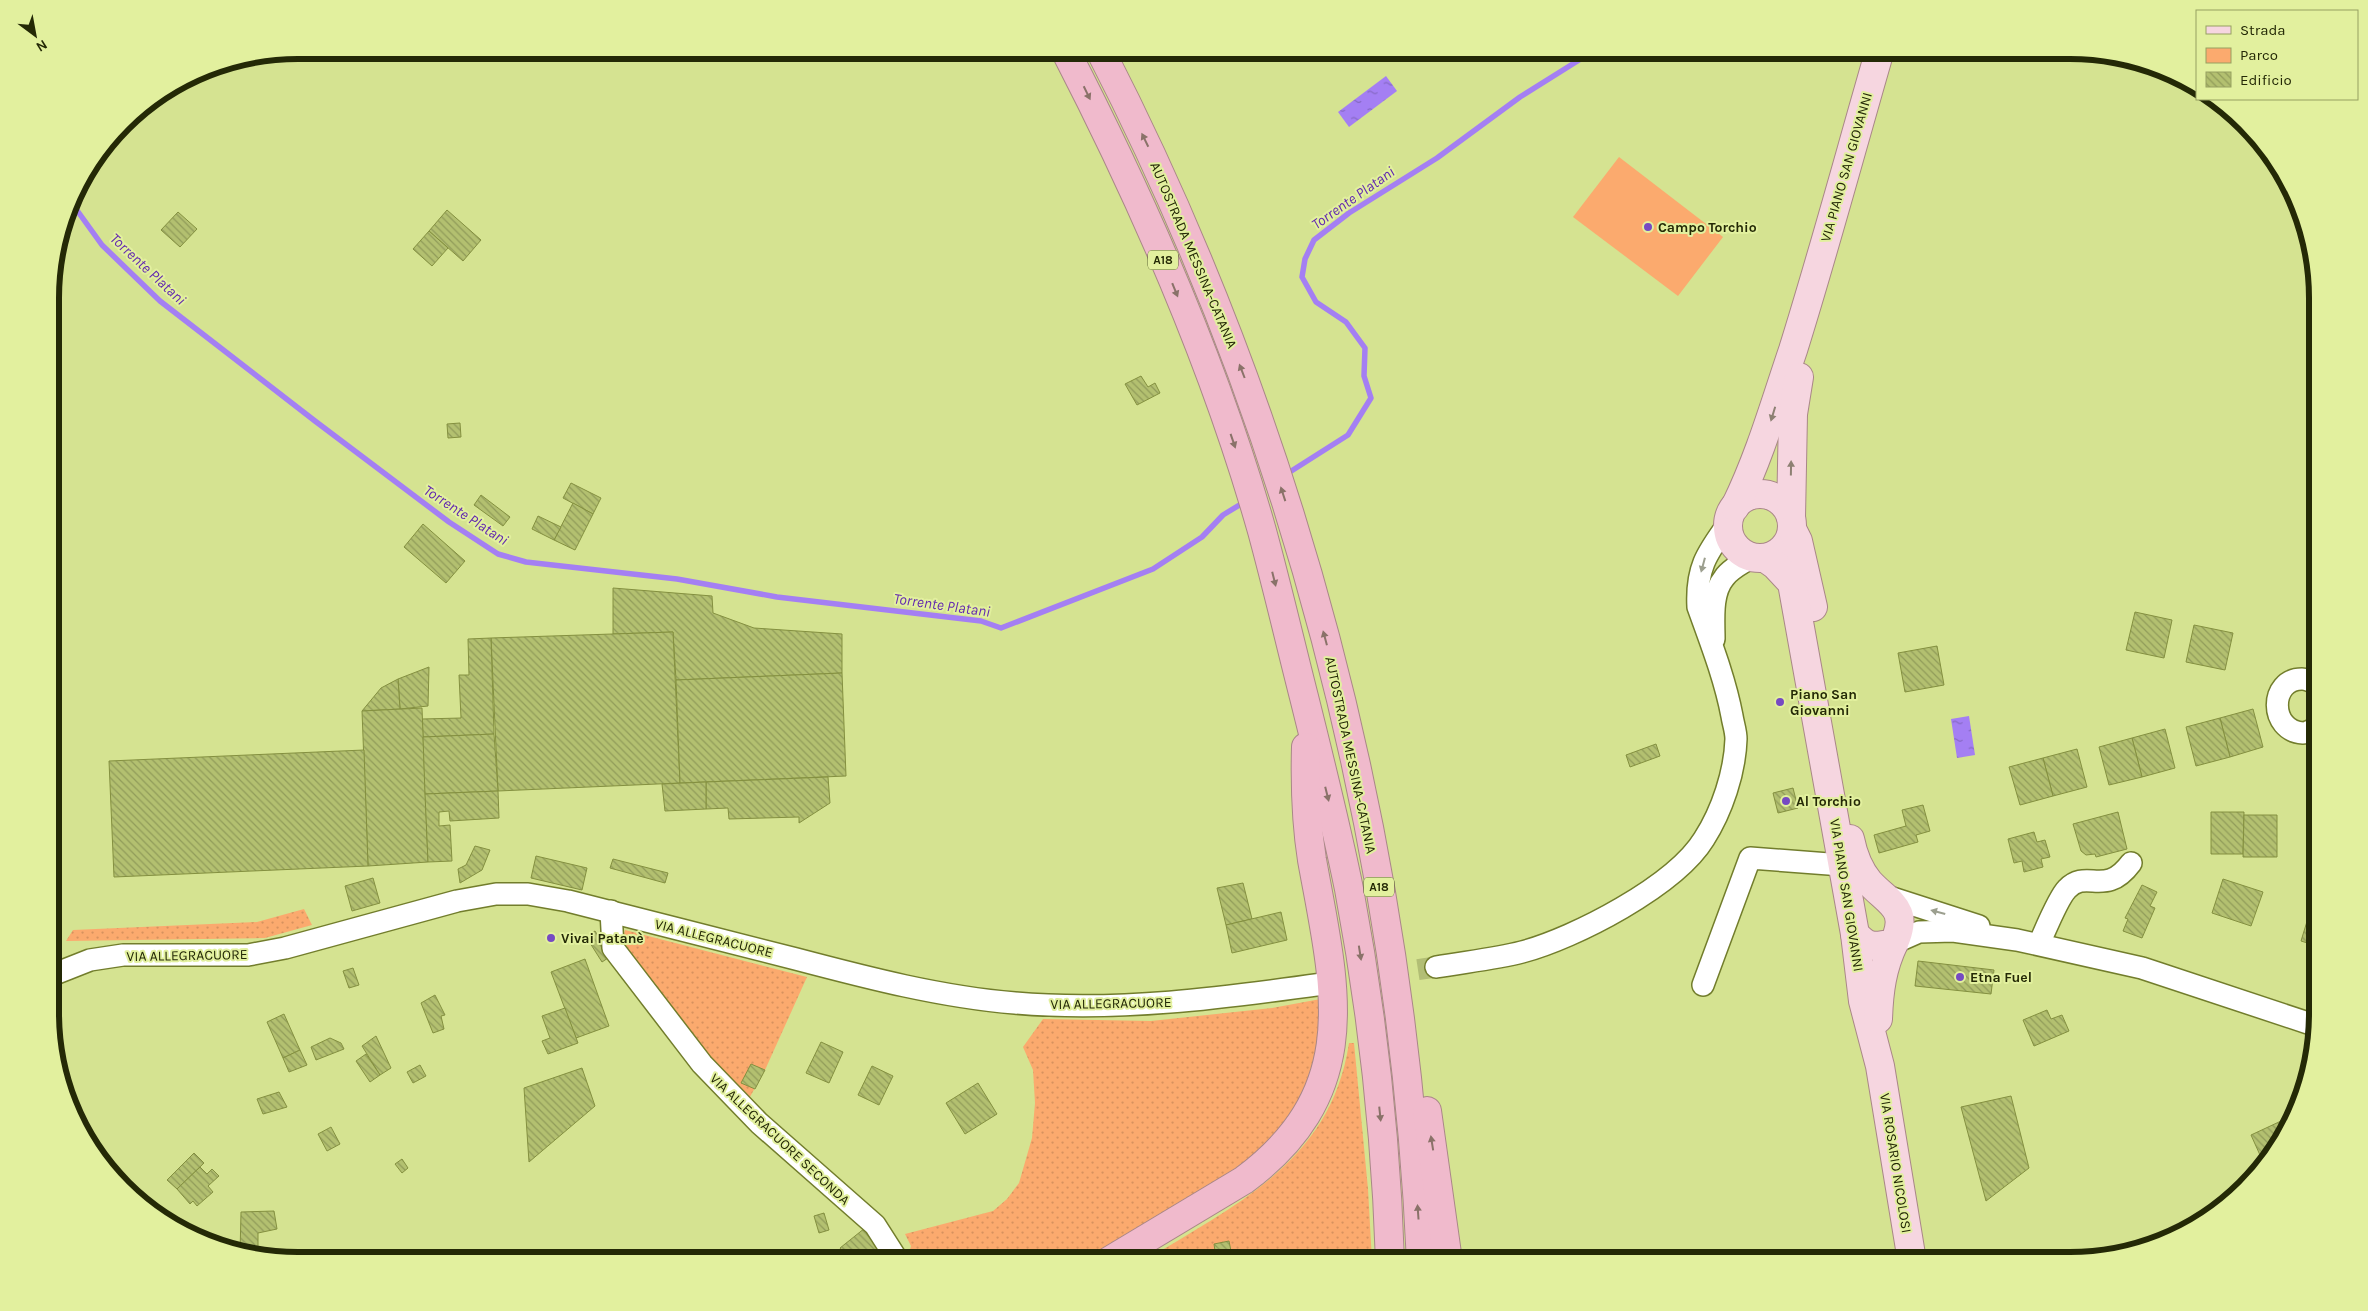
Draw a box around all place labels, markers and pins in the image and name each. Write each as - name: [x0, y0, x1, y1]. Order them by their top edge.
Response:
- place label: Campo Torchio: [1658, 219, 1757, 236]
- marker: Campo Torchio: [1642, 221, 1654, 233]
- place label: Piano San Giovanni: [1790, 686, 1857, 719]
- marker: Piano San Giovanni: [1774, 696, 1786, 708]
- place label: Al Torchio: [1796, 793, 1861, 810]
- marker: Al Torchio: [1780, 795, 1792, 807]
- place label: Vivai Patanè: [561, 930, 644, 947]
- marker: Vivai Patanè: [545, 932, 557, 944]
- place label: Etna Fuel: [1970, 969, 2032, 986]
- marker: Etna Fuel: [1954, 971, 1966, 983]

